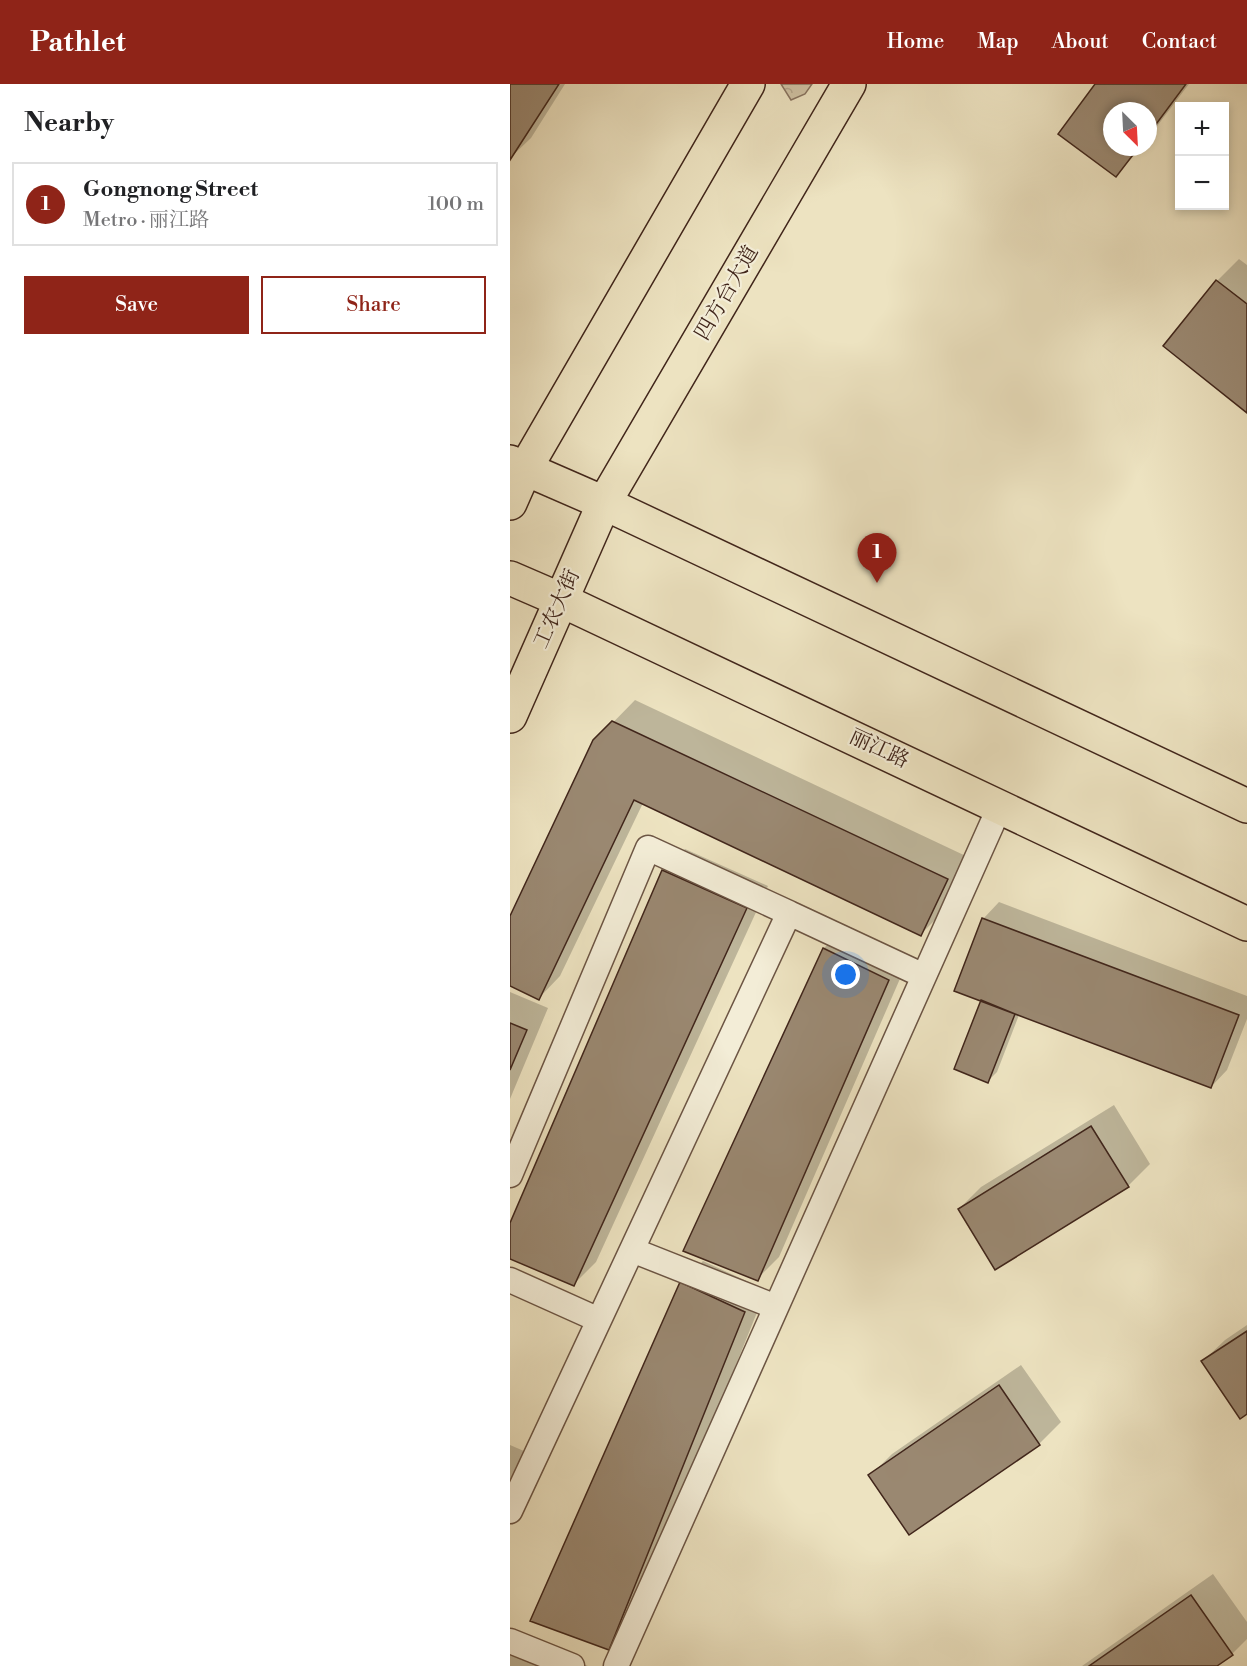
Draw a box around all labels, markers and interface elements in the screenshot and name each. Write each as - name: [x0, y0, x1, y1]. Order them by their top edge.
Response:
- text: Pathlet: [30, 25, 126, 60]
- text: Home: [887, 29, 944, 55]
- text: Map: [977, 29, 1019, 55]
- text: About: [1052, 29, 1109, 55]
- text: Contact: [1142, 29, 1217, 55]
- north arrow: [1103, 102, 1157, 156]
- map controls: [1175, 102, 1229, 210]
- button: +: [1175, 102, 1229, 156]
- text: Nearby: [24, 107, 114, 139]
- button: −: [1175, 156, 1229, 210]
- text: Gongnong Street: [83, 176, 258, 203]
- text: 1: [41, 192, 50, 217]
- text: 100 m: [428, 192, 484, 217]
- text: Metro · 丽江路: [83, 208, 209, 233]
- street label: 四方台大道: [689, 241, 765, 345]
- button: Save: [24, 276, 249, 334]
- button: Share: [261, 276, 486, 334]
- pin: 1: [858, 534, 896, 583]
- street label: 工农大街: [528, 565, 586, 653]
- street label: 丽江路: [845, 724, 913, 774]
- your location: [831, 960, 860, 989]

